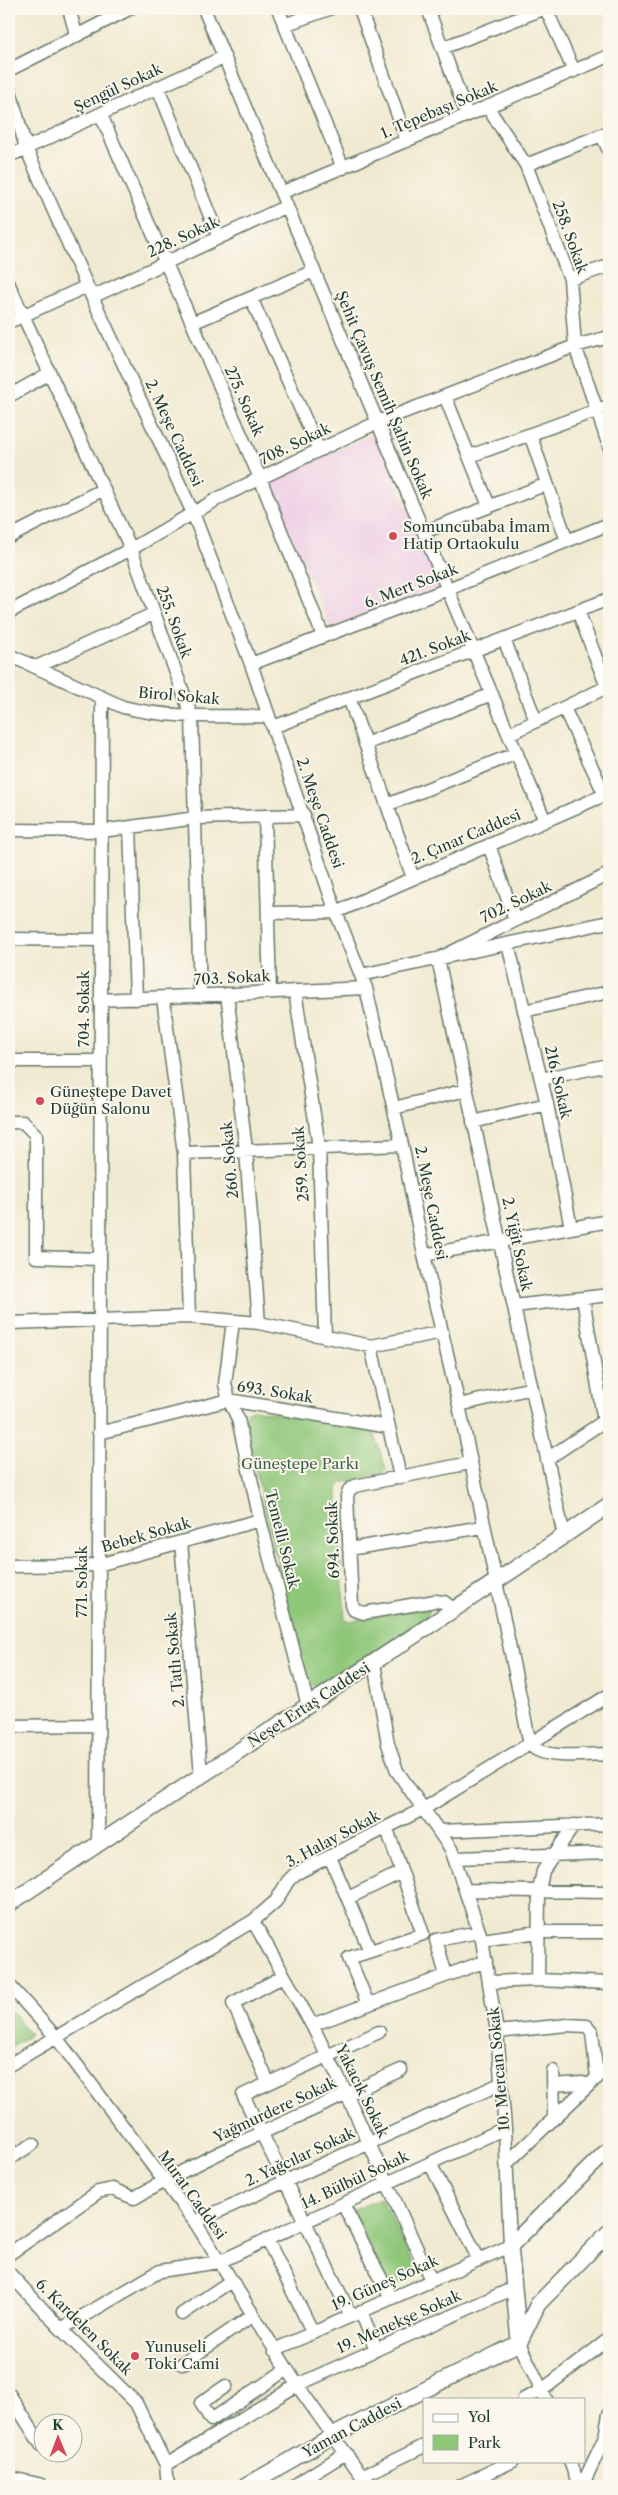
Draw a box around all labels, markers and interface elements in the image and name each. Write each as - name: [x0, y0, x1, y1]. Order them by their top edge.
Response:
- street label: Şengül Sokak: [71, 58, 166, 116]
- street label: 1. Tepebaşı Sokak: [378, 76, 501, 143]
- street label: 258. Sokak: [548, 198, 593, 277]
- street label: 228. Sokak: [144, 211, 223, 261]
- street label: Şehit Çavuş Semih Şahin Sokak: [332, 288, 438, 503]
- street label: 275. Sokak: [220, 363, 269, 440]
- street label: 2. Meşe Caddesi: [141, 376, 208, 490]
- street label: 708. Sokak: [256, 418, 335, 469]
- place label: Somuncubaba İmam Hatip Ortaokulu: [403, 517, 550, 553]
- marker: Somuncubaba İmam Hatip Ortaokulu: [387, 530, 399, 542]
- street label: 6. Mert Sokak: [361, 559, 462, 612]
- street label: 255. Sokak: [153, 583, 197, 662]
- street label: 421. Sokak: [397, 625, 474, 670]
- street label: Birol Sokak: [137, 682, 222, 709]
- street label: 2. Meşe Caddesi: [293, 755, 348, 871]
- street label: 2. Çınar Caddesi: [408, 805, 524, 868]
- street label: 702. Sokak: [477, 876, 556, 927]
- street label: 703. Sokak: [193, 966, 272, 989]
- street label: 704. Sokak: [74, 969, 93, 1047]
- street label: 216. Sokak: [541, 1043, 576, 1122]
- place label: Güneştepe Davet Düğün Salonu: [50, 1082, 172, 1118]
- marker: Güneştepe Davet Düğün Salonu: [34, 1095, 46, 1107]
- street label: 260. Sokak: [217, 1119, 242, 1200]
- street label: 259. Sokak: [288, 1124, 313, 1203]
- street label: 2. Meşe Caddesi: [411, 1144, 452, 1262]
- street label: 2. Yiğit Sokak: [498, 1195, 537, 1294]
- street label: 693. Sokak: [236, 1376, 316, 1407]
- park label: Güneştepe Parkı: [241, 1454, 359, 1473]
- street label: Temelli Sokak: [261, 1487, 304, 1592]
- street label: 694. Sokak: [322, 1500, 343, 1579]
- street label: Bebek Sokak: [99, 1512, 194, 1556]
- street label: 771. Sokak: [72, 1545, 91, 1618]
- street label: 2. Tatlı Sokak: [161, 1610, 188, 1708]
- street label: Neşet Ertaş Caddesi: [244, 1658, 374, 1751]
- street label: 3. Halay Sokak: [282, 1805, 384, 1871]
- street label: 10. Mercan Sokak: [483, 2005, 513, 2132]
- street label: Yakacık Sokak: [331, 2040, 394, 2142]
- street label: Yağmurdere Sokak: [209, 2072, 340, 2147]
- street label: 2. Yağcılar Sokak: [242, 2122, 359, 2190]
- street label: 14. Bülbül Sokak: [298, 2146, 413, 2213]
- street label: Murat Caddesi: [154, 2147, 231, 2243]
- street label: 19. Güneş Sokak: [328, 2250, 442, 2315]
- street label: 6. Kardelen Sokak: [32, 2274, 138, 2380]
- street label: 19. Menekşe Sokak: [334, 2285, 465, 2357]
- place label: Yunuseli Toki Cami: [144, 2337, 220, 2373]
- marker: Yunuseli Toki Cami: [129, 2350, 141, 2362]
- street label: Yaman Caddesi: [298, 2393, 405, 2462]
- legend: [423, 2398, 586, 2462]
- text: Yol: [467, 2407, 491, 2426]
- north arrow: [32, 2412, 82, 2462]
- text: K: [52, 2416, 64, 2434]
- text: Park: [468, 2433, 502, 2452]

